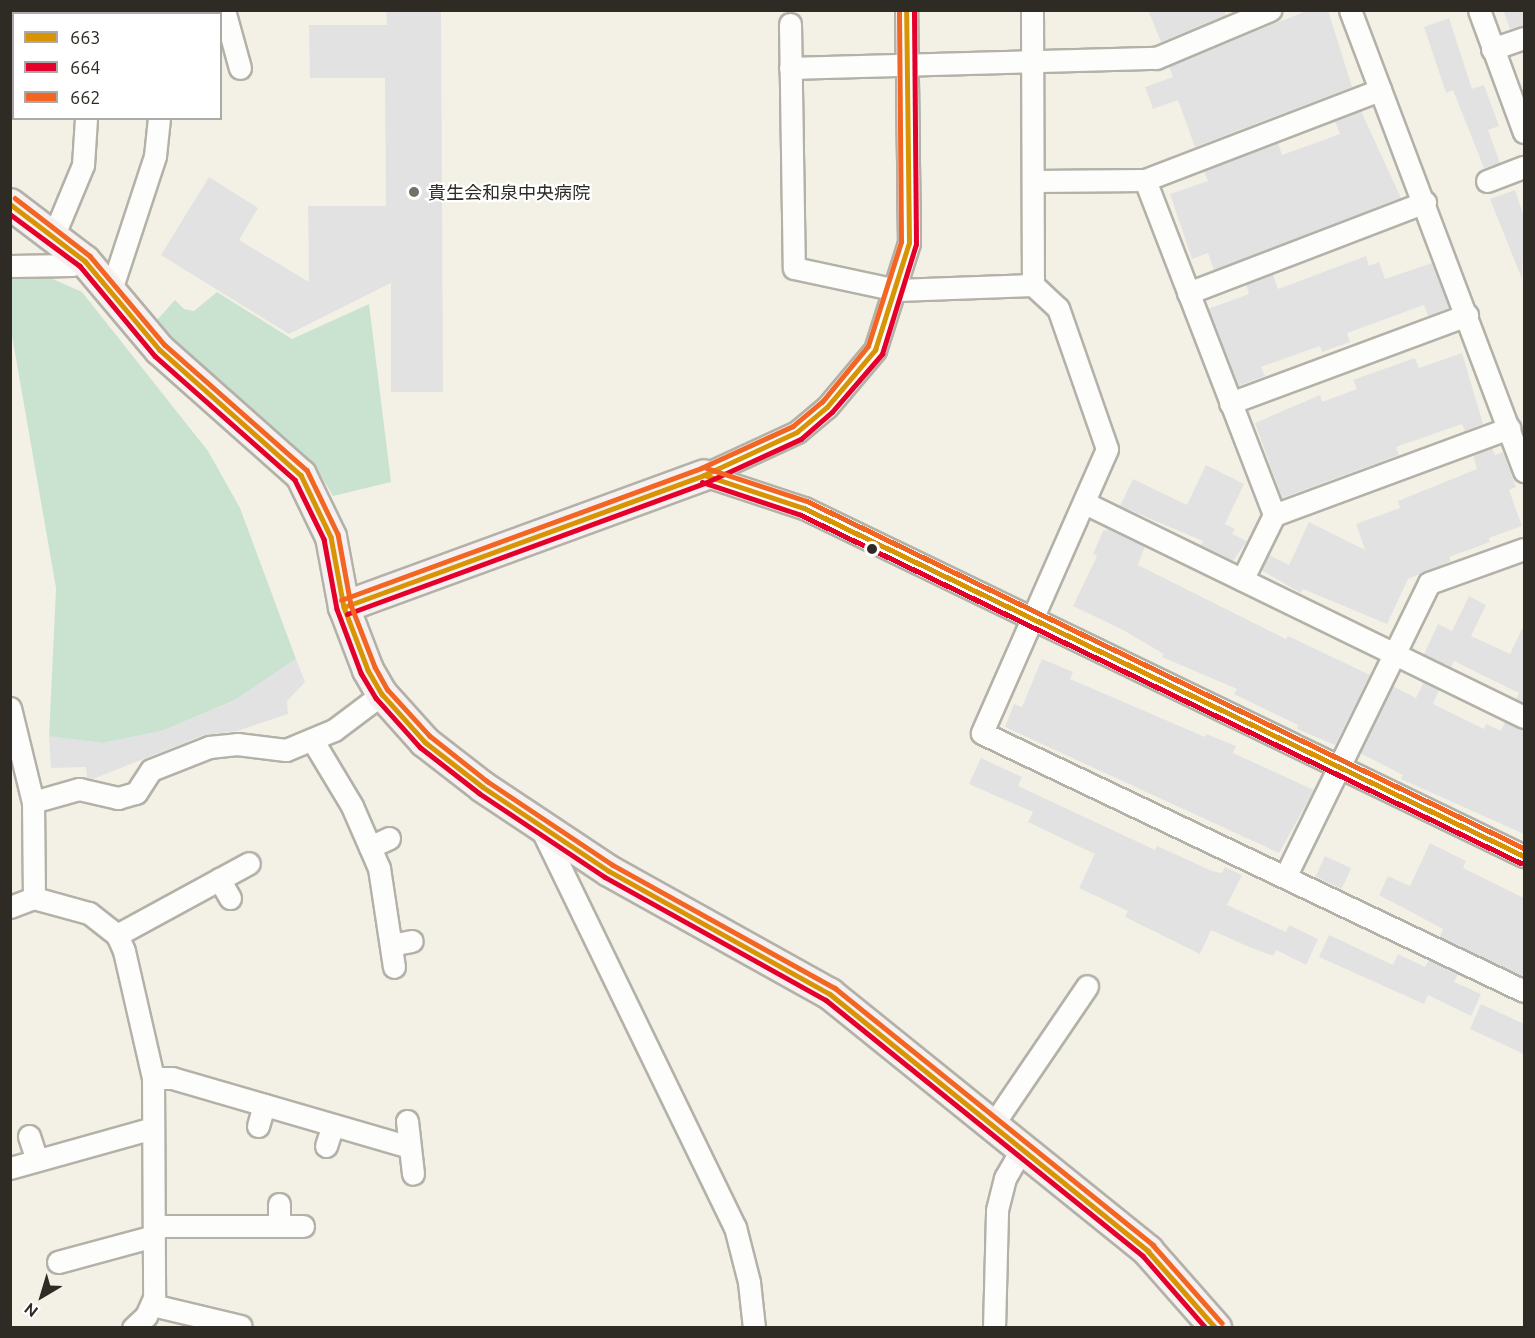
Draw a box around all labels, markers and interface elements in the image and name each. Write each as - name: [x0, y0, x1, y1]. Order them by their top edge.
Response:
- legend: [12, 12, 222, 120]
- text: 663: [70, 27, 100, 47]
- text: 664: [70, 57, 100, 77]
- text: 662: [70, 87, 100, 107]
- place label: 貴生会和泉中央病院: [428, 181, 590, 203]
- marker: 貴生会和泉中央病院: [405, 183, 423, 201]
- unlabelled marker: [866, 543, 878, 555]
- north arrow: [12, 1266, 72, 1326]
- text: N: [21, 1299, 41, 1321]

